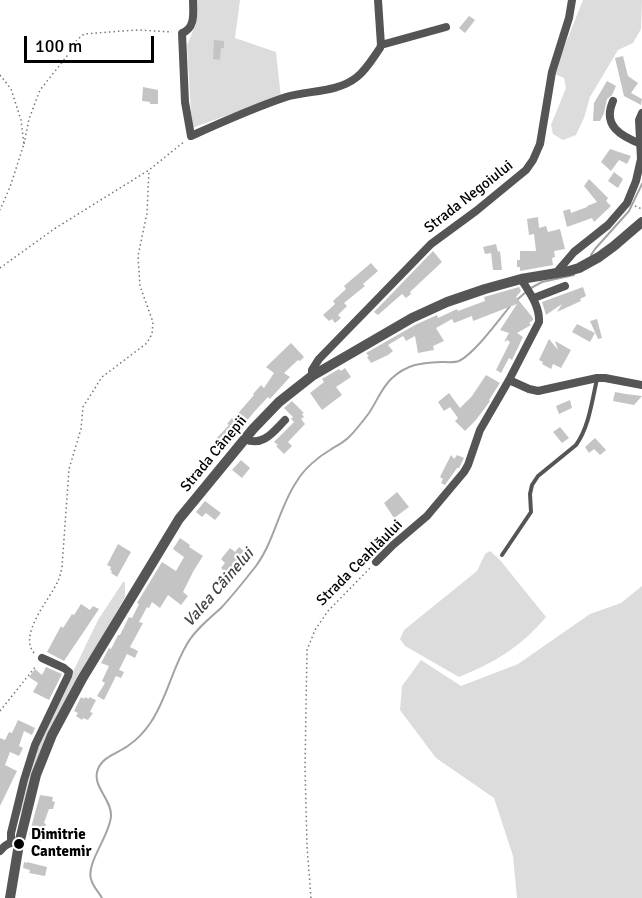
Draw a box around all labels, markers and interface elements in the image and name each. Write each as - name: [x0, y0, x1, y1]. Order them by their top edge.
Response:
- scale bar: [27, 24, 158, 62]
- text: 100 m: [35, 35, 82, 57]
- street label: Strada Negoiului: [421, 157, 517, 237]
- street label: Strada Cânepii: [177, 412, 251, 496]
- street label: Strada Ceahlăului: [313, 516, 407, 610]
- water label: Valea Câinelui: [180, 545, 258, 631]
- place label: Dimitrie Cantemir: [31, 826, 92, 861]
- marker: Dimitrie Cantemir: [12, 837, 26, 851]

